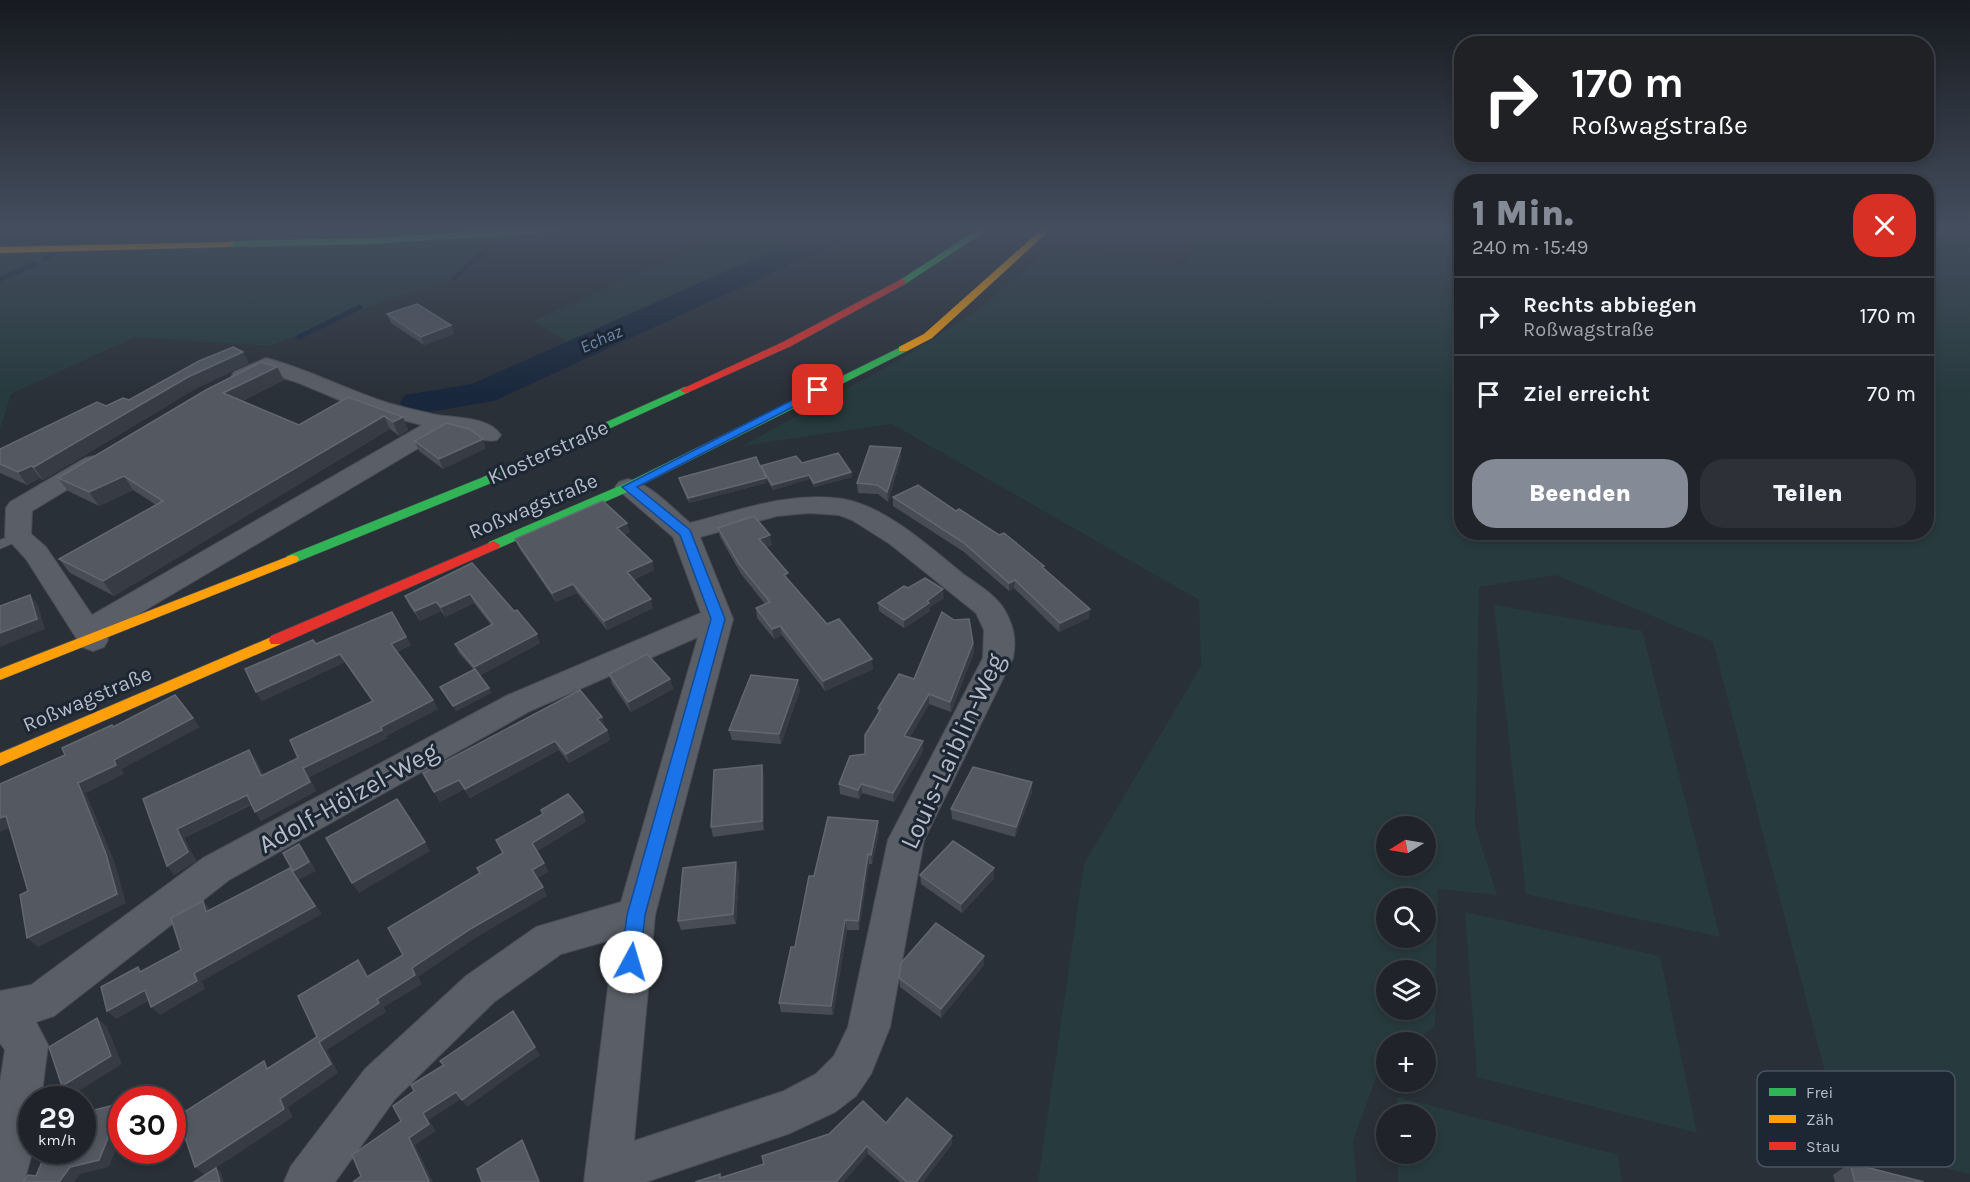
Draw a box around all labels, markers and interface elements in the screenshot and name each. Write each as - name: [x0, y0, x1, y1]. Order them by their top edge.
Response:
- text: 170 m: [1571, 58, 1684, 108]
- icon: right: [1472, 60, 1550, 138]
- text: Roßwagstraße: [1571, 109, 1748, 141]
- text: 1 Min.: [1472, 192, 1573, 234]
- button: close: [1853, 194, 1916, 257]
- text: 240 m · 15:49: [1472, 236, 1588, 259]
- text: Rechts abbiegen: [1523, 292, 1697, 318]
- icon: right: [1472, 300, 1505, 333]
- text: 170 m: [1860, 303, 1916, 329]
- text: Roßwagstraße: [1523, 318, 1654, 341]
- water label: Echaz: [576, 320, 626, 358]
- pin: [792, 364, 843, 415]
- icon: arrive: [801, 373, 834, 406]
- icon: arrive: [1472, 378, 1505, 411]
- text: Ziel erreicht: [1523, 381, 1650, 407]
- text: 70 m: [1867, 381, 1916, 407]
- street label: Klosterstraße: [484, 415, 612, 489]
- button: Beenden: [1472, 459, 1688, 528]
- button: Teilen: [1700, 459, 1916, 528]
- street label: Roßwagstraße: [465, 468, 601, 544]
- street label: Louis-Laiblin-Weg: [894, 648, 1012, 854]
- street label: Roßwagstraße: [19, 661, 155, 737]
- street label: Adolf-Hölzel-Weg: [253, 735, 444, 860]
- north arrow: [1376, 816, 1436, 876]
- map controls: [1376, 816, 1436, 1164]
- button: search: [1376, 888, 1436, 948]
- position arrow: [599, 930, 663, 994]
- button: layers: [1376, 960, 1436, 1020]
- button: +: [1376, 1032, 1436, 1092]
- legend: [1757, 1071, 1955, 1167]
- text: Frei: [1806, 1083, 1833, 1102]
- speed limit sign: 30: [108, 1086, 186, 1164]
- text: 29: [39, 1100, 75, 1136]
- button: −: [1376, 1104, 1436, 1164]
- text: Zäh: [1806, 1110, 1834, 1129]
- text: km/h: [38, 1131, 76, 1149]
- text: Stau: [1806, 1137, 1840, 1156]

